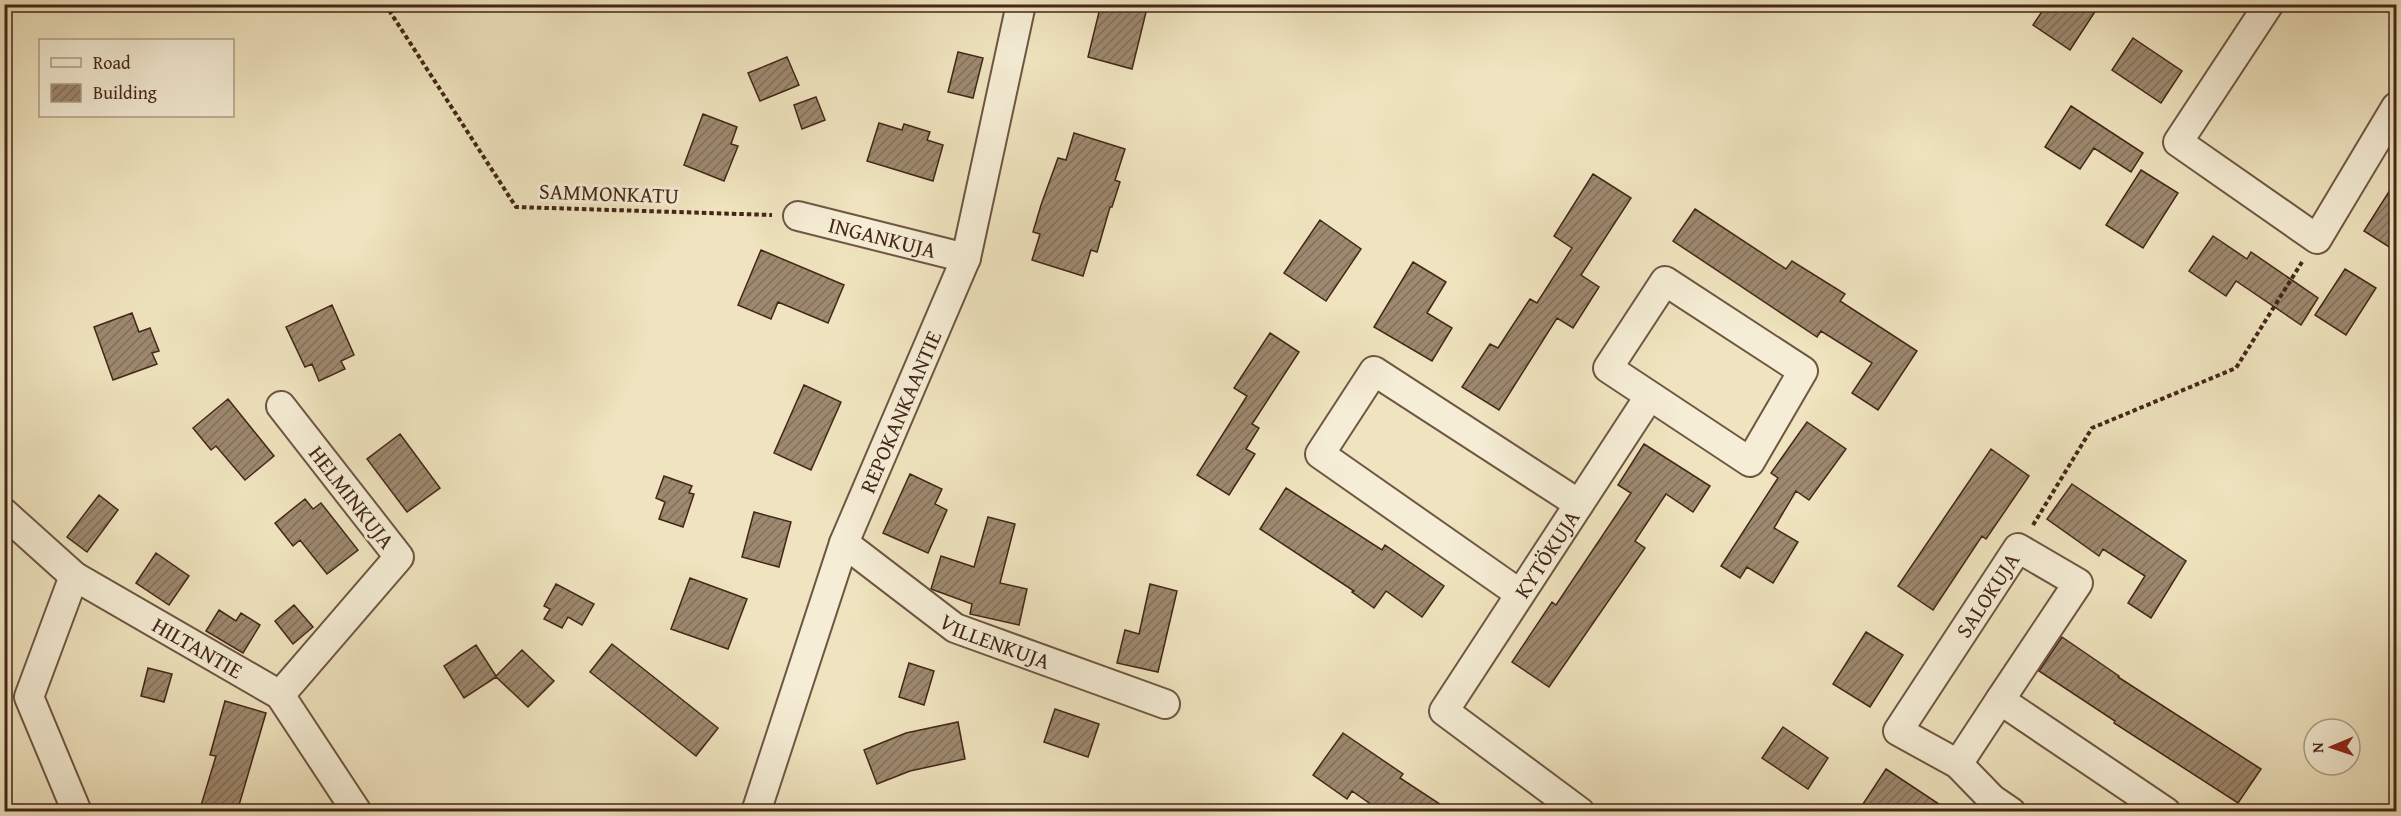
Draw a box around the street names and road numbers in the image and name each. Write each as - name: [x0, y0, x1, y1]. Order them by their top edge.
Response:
- street label: SAMMONKATU: [538, 175, 680, 211]
- street label: INGANKUJA: [825, 208, 940, 266]
- street label: REPOKANKAANTIE: [851, 325, 949, 498]
- street label: HELMINKUJA: [301, 439, 403, 556]
- street label: KYTÖKUJA: [1506, 503, 1588, 604]
- street label: SALOKUJA: [1948, 545, 2027, 644]
- street label: VILLENKUJA: [933, 606, 1055, 677]
- street label: HILTANTIE: [146, 609, 249, 686]

